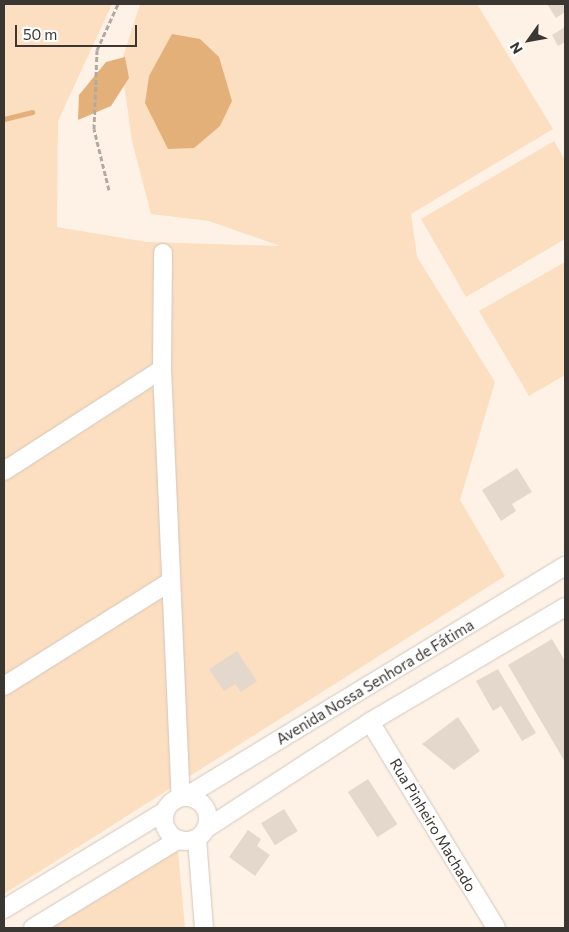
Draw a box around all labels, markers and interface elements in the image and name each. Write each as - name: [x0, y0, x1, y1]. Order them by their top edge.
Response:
- scale bar: [18, 15, 140, 47]
- north arrow: [504, 15, 554, 65]
- text: 50 m: [23, 25, 57, 43]
- text: N: [506, 39, 526, 57]
- street label: Avenida Nossa Senhora de Fátima: [273, 616, 477, 748]
- street label: Rua Pinheiro Machado: [386, 755, 480, 895]

